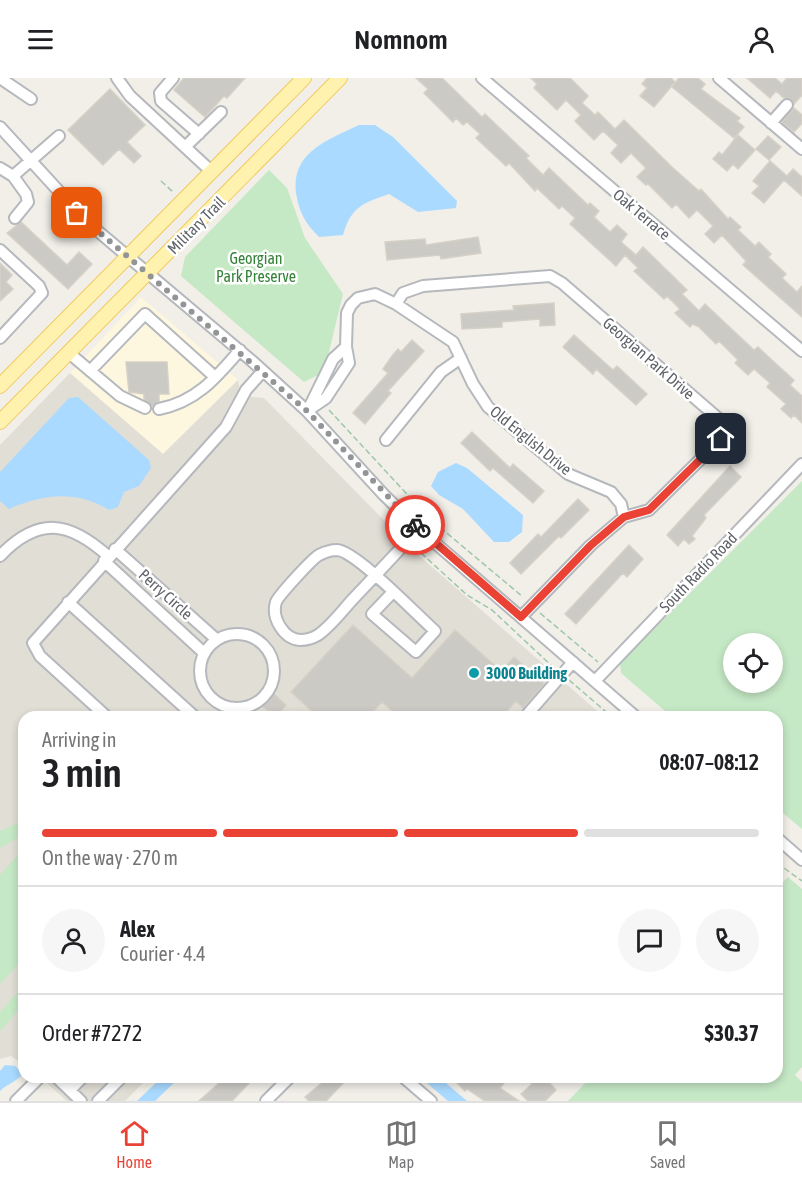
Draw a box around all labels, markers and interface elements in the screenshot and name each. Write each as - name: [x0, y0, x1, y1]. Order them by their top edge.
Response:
- icon: menu: [24, 23, 57, 56]
- icon: person: [745, 23, 778, 56]
- text: Nomnom: [354, 24, 448, 55]
- street label: Oak Terrace: [610, 185, 674, 243]
- pin: [51, 187, 102, 238]
- street label: Military Trail: [164, 192, 230, 258]
- icon: bag: [60, 196, 93, 229]
- park label: Georgian Park Preserve: [216, 249, 296, 285]
- street label: Georgian Park Drive: [599, 313, 698, 403]
- street label: Old English Drive: [486, 402, 575, 479]
- pin: [695, 413, 746, 464]
- icon: home: [704, 422, 737, 455]
- courier: [385, 495, 445, 555]
- icon: bike: [399, 509, 432, 542]
- street label: South Radio Road: [656, 529, 740, 615]
- street label: Perry Circle: [135, 565, 197, 624]
- map controls: [723, 633, 783, 693]
- button: locate: [723, 633, 783, 693]
- place label: 3000 Building: [486, 664, 567, 682]
- marker: 3000 Building: [467, 666, 481, 680]
- text: Arriving in: [42, 728, 116, 751]
- text: 08:07–08:12: [659, 749, 759, 775]
- text: 3 min: [42, 751, 122, 795]
- text: On the way · 270 m: [42, 846, 178, 869]
- button: person: [42, 909, 105, 972]
- button: chat: [618, 909, 681, 972]
- button: phone: [696, 909, 759, 972]
- text: Alex: [120, 916, 155, 942]
- text: Courier · 4.4: [120, 942, 206, 965]
- text: Order #7272: [42, 1020, 142, 1046]
- text: $30.37: [704, 1020, 759, 1046]
- tab: Home: [116, 1117, 152, 1171]
- tab: Map: [385, 1117, 418, 1171]
- tab: Saved: [650, 1117, 686, 1171]

